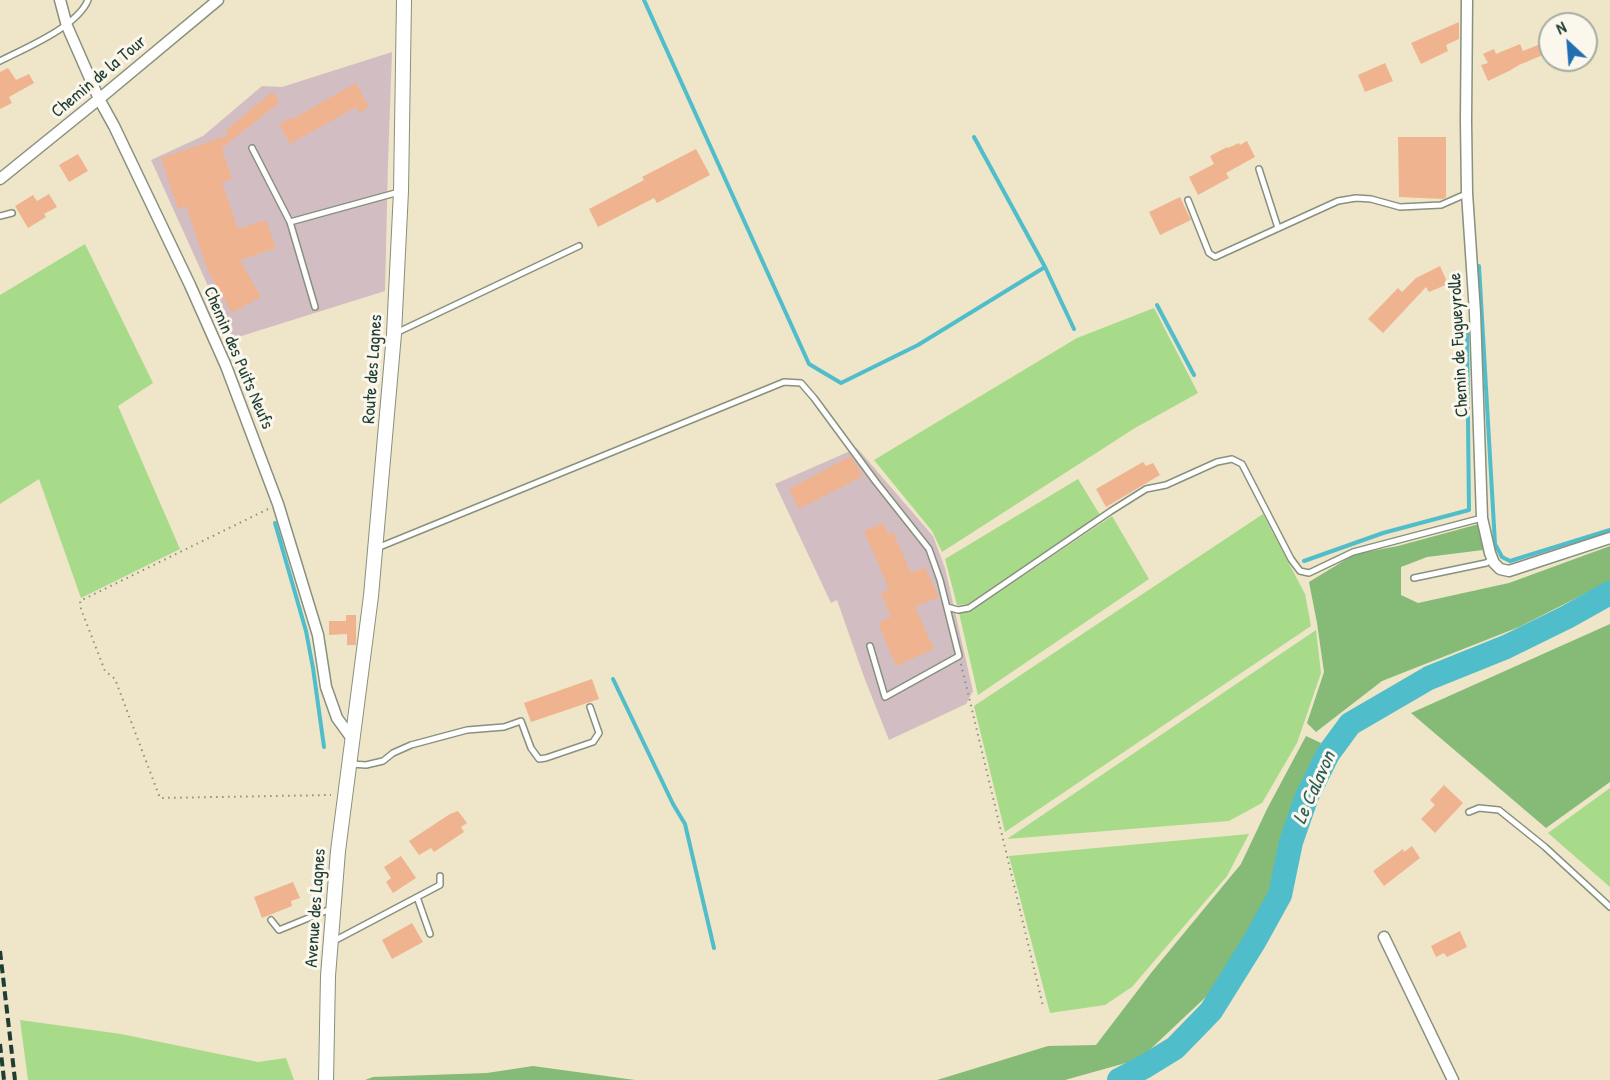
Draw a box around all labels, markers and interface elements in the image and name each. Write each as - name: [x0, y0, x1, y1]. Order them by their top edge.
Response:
- north arrow: [1538, 12, 1598, 72]
- text: N: [1552, 16, 1570, 39]
- street label: Chemin de la Tour: [47, 31, 151, 123]
- street label: Chemin de Fugueyrolle: [1444, 272, 1474, 418]
- street label: Chemin des Puits Neufs: [198, 283, 278, 433]
- street label: Route des Lagnes: [358, 314, 388, 424]
- water label: Le Calavon: [1288, 748, 1342, 828]
- street label: Avenue des Lagnes: [301, 848, 331, 968]

